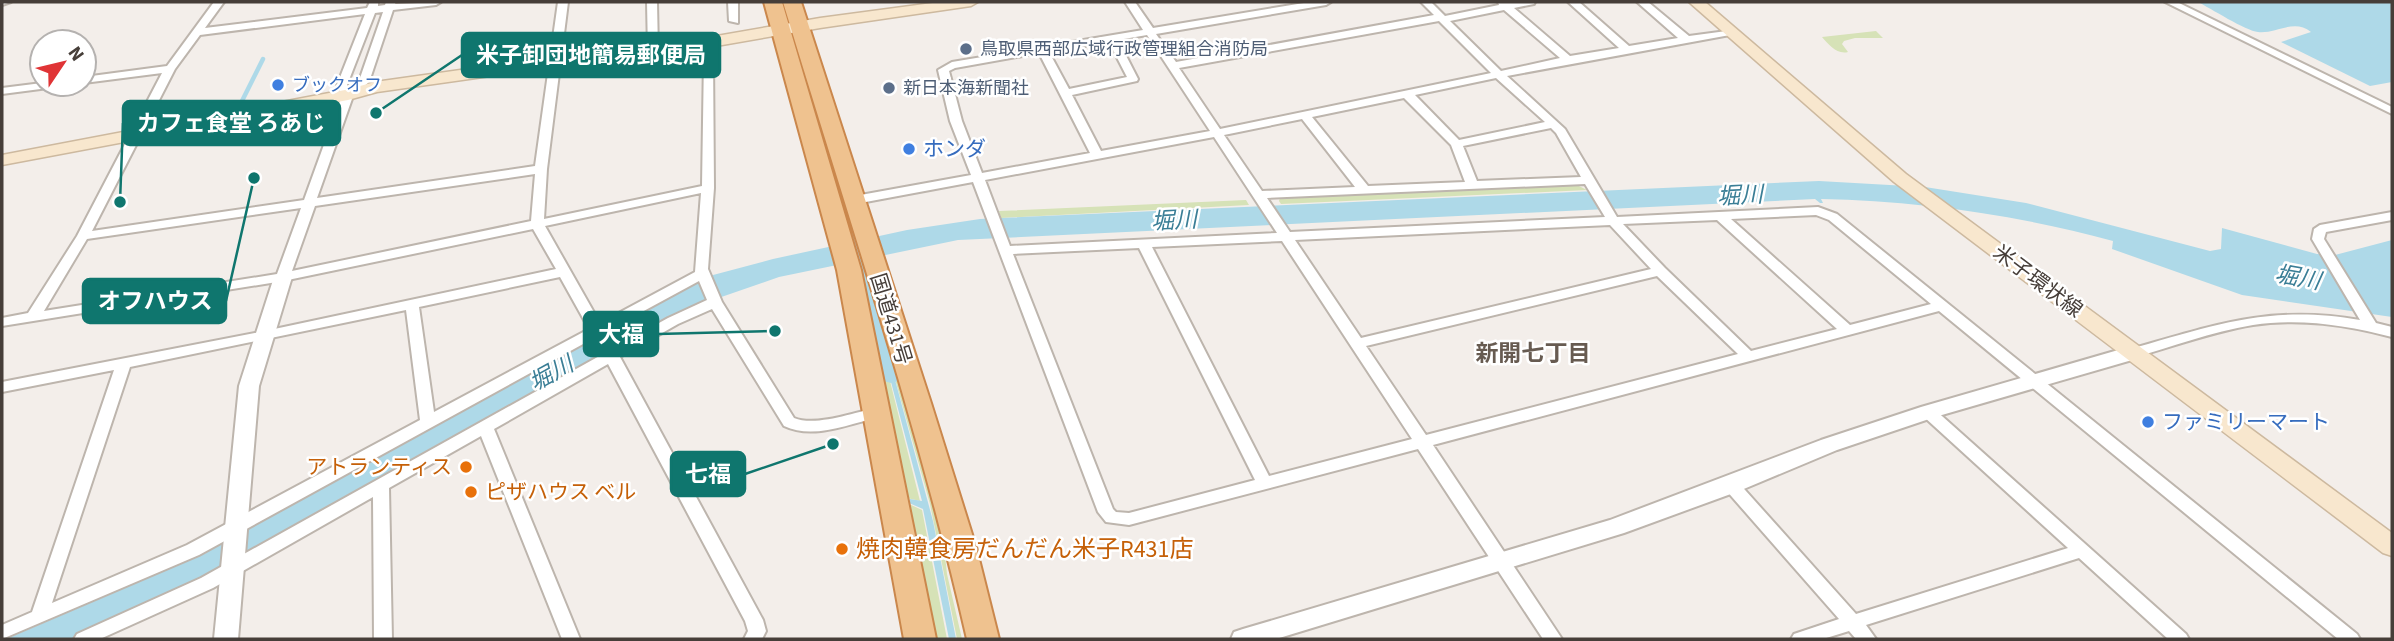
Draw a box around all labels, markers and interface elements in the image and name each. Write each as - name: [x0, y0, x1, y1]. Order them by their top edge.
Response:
- north arrow: [28, 28, 98, 98]
- callout: 米子卸団地簡易郵便局: [462, 33, 720, 77]
- place label: 鳥取県西部広域行政管理組合消防局: [980, 37, 1268, 62]
- text: 米子卸団地簡易郵便局: [476, 39, 706, 72]
- text: N: [61, 41, 90, 67]
- marker: 鳥取県西部広域行政管理組合消防局: [958, 41, 974, 57]
- place label: ブックオフ: [292, 73, 382, 98]
- place label: 新日本海新聞社: [903, 76, 1029, 101]
- marker: ブックオフ: [270, 77, 286, 93]
- marker: 新日本海新聞社: [881, 80, 897, 96]
- callout: カフェ食堂 ろあじ: [123, 101, 340, 145]
- text: カフェ食堂 ろあじ: [137, 107, 325, 140]
- place label: ホンダ: [923, 134, 986, 164]
- marker: ホンダ: [901, 141, 917, 157]
- water label: 堀川: [1716, 178, 1767, 213]
- water label: 堀川: [1150, 203, 1201, 238]
- street label: 米子環状線: [1987, 237, 2089, 325]
- water label: 堀川: [2272, 257, 2326, 298]
- street label: 国道431号: [863, 270, 919, 368]
- callout: オフハウス: [83, 279, 226, 323]
- text: オフハウス: [98, 285, 213, 318]
- callout: 大福: [584, 312, 658, 356]
- text: 大福: [598, 318, 644, 351]
- district label: 新開七丁目: [1476, 337, 1591, 370]
- water label: 堀川: [523, 346, 582, 399]
- place label: ファミリーマート: [2162, 407, 2330, 437]
- marker: ファミリーマート: [2140, 414, 2156, 430]
- place label: アトランティス: [306, 452, 452, 482]
- callout: 七福: [671, 452, 745, 496]
- text: 七福: [685, 458, 731, 491]
- marker: アトランティス: [458, 459, 474, 475]
- place label: ピザハウス ベル: [485, 477, 636, 507]
- marker: ピザハウス ベル: [463, 484, 479, 500]
- place label: 焼肉韓食房だんだん米子R431店: [856, 532, 1193, 567]
- marker: 焼肉韓食房だんだん米子R431店: [834, 541, 850, 557]

